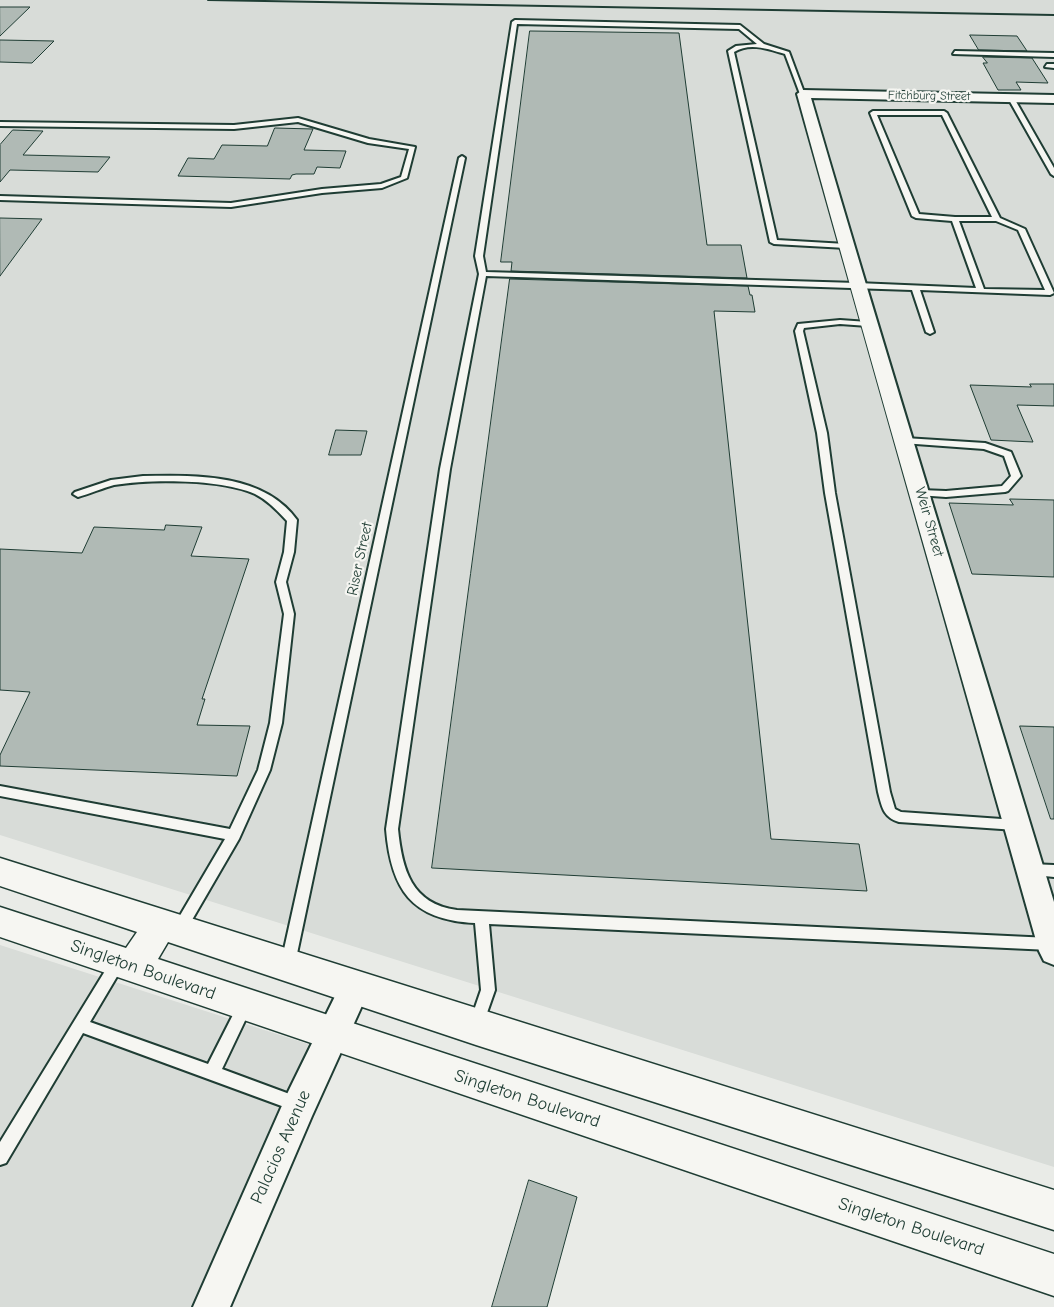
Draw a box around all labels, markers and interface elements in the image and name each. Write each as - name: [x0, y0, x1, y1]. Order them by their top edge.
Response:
- street label: Fitchburg Street: [888, 88, 970, 104]
- street label: Weir Street: [911, 485, 947, 559]
- street label: Riser Street: [343, 521, 377, 597]
- street label: Singleton Boulevard: [68, 935, 218, 1005]
- street label: Singleton Boulevard: [451, 1065, 603, 1133]
- street label: Palacios Avenue: [246, 1087, 316, 1207]
- street label: Singleton Boulevard: [835, 1193, 987, 1261]

